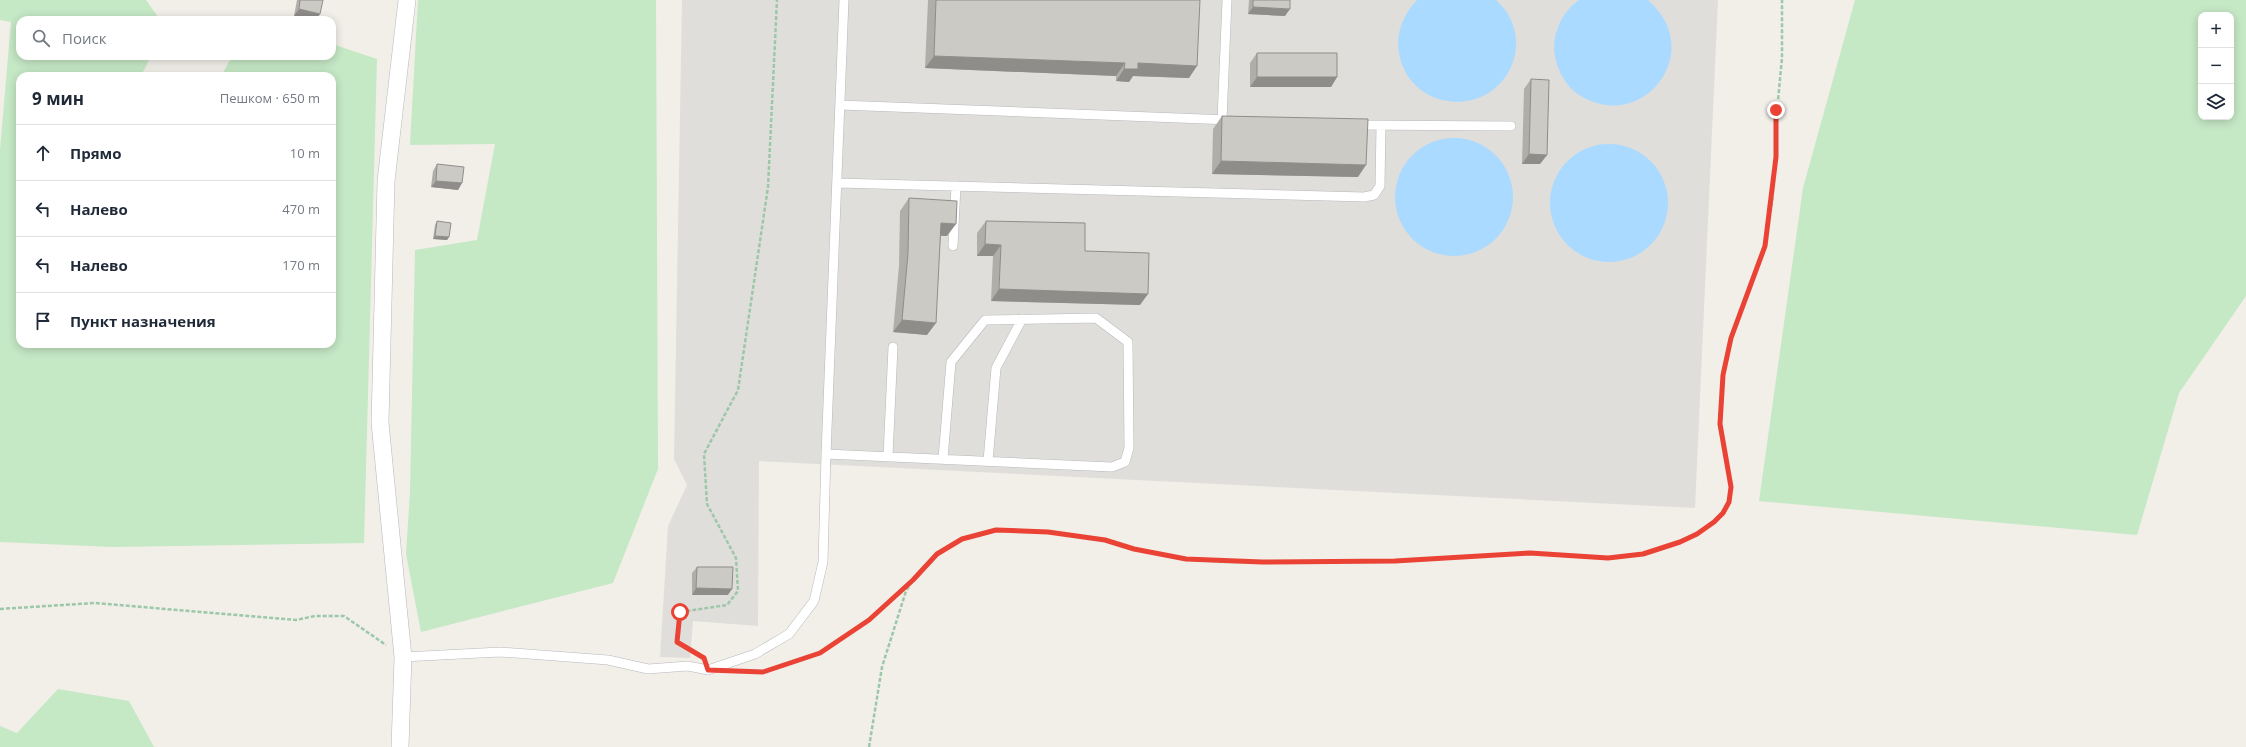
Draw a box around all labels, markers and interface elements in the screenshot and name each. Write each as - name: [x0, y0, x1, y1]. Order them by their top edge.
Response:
- map controls: [2198, 12, 2234, 120]
- button: +: [2198, 12, 2234, 48]
- search box: [16, 16, 336, 60]
- icon: search: [30, 27, 52, 49]
- text: Поиск: [62, 28, 106, 48]
- button: −: [2198, 48, 2234, 84]
- button: layers: [2198, 84, 2234, 120]
- text: 9 мин: [32, 87, 84, 110]
- text: Пешком · 650 m: [220, 89, 320, 107]
- route end: [1767, 101, 1785, 119]
- icon: ahead: [32, 142, 54, 164]
- text: Прямо: [70, 143, 122, 163]
- text: 10 m: [290, 144, 320, 162]
- icon: left: [32, 198, 54, 220]
- text: Налево: [70, 199, 128, 219]
- text: 470 m: [282, 200, 320, 218]
- icon: left: [32, 254, 54, 276]
- text: Налево: [70, 255, 128, 275]
- text: 170 m: [282, 256, 320, 274]
- icon: arrive: [32, 310, 54, 332]
- text: Пункт назначения: [70, 311, 216, 331]
- route start: [671, 603, 689, 621]

